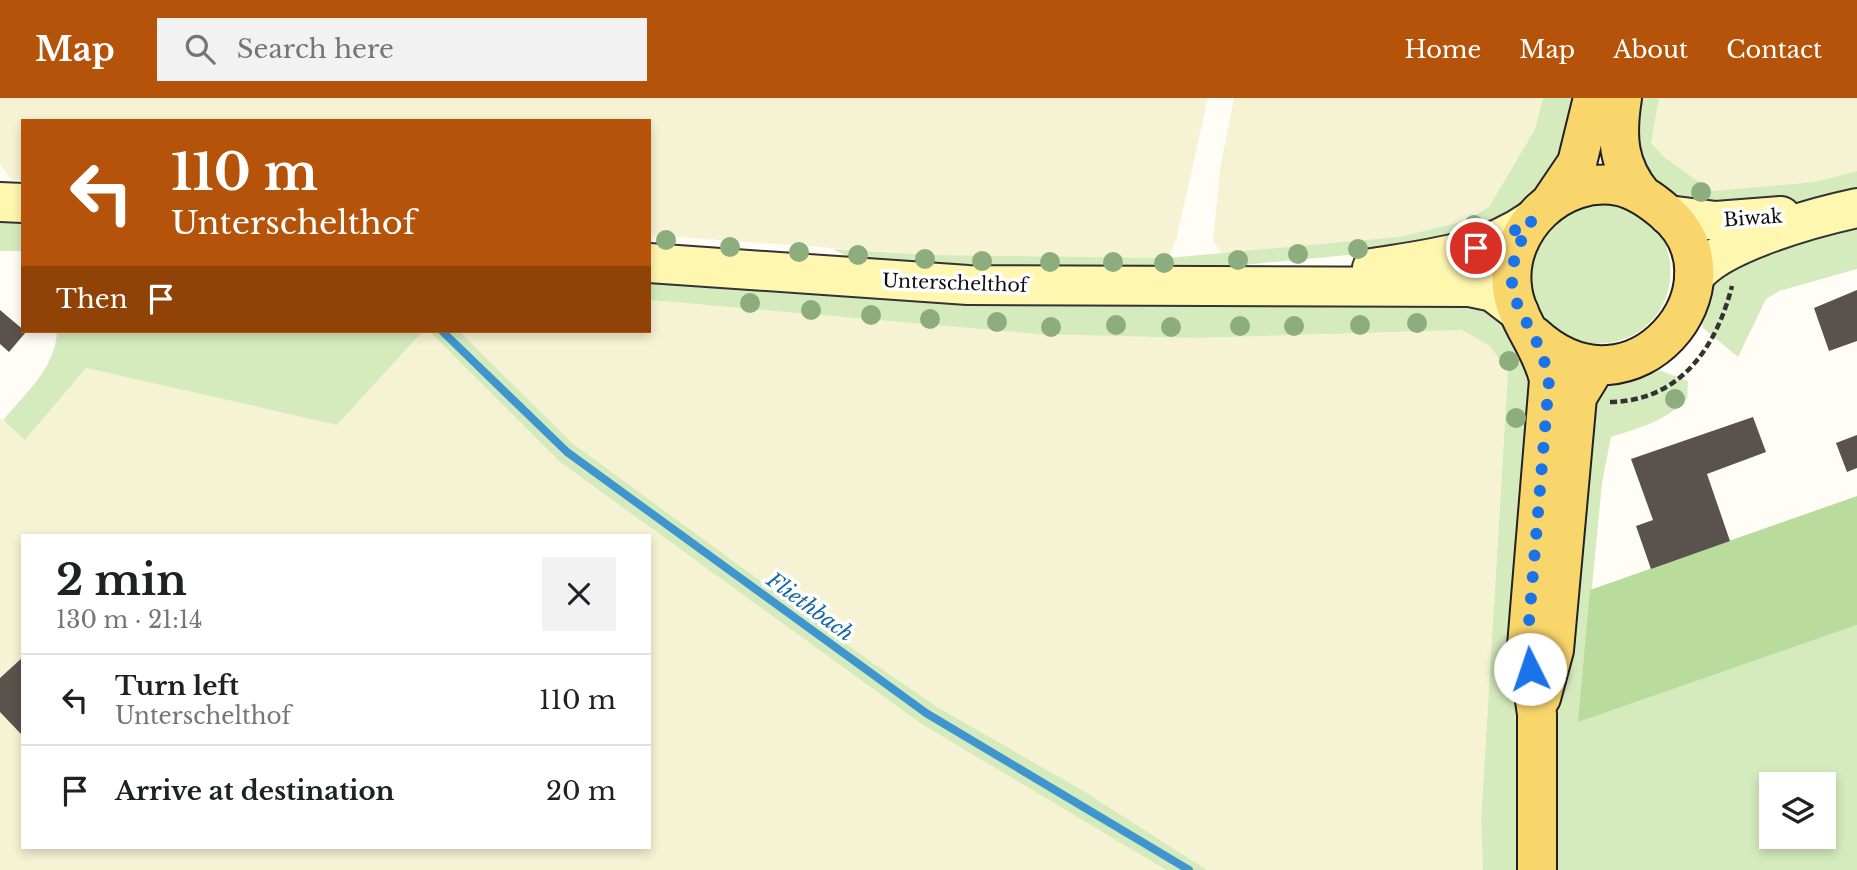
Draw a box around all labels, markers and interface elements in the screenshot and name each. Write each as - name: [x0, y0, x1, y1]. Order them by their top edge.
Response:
- search box: [157, 18, 647, 81]
- text: Map: [35, 29, 115, 70]
- icon: search: [181, 30, 219, 68]
- text: Search here: [237, 33, 394, 65]
- text: Home: [1405, 35, 1481, 64]
- text: Map: [1519, 35, 1575, 64]
- text: About: [1613, 35, 1688, 64]
- text: Contact: [1726, 35, 1822, 64]
- text: 110 m: [171, 142, 318, 203]
- icon: left: [56, 147, 147, 238]
- text: Unterschelthof: [171, 203, 416, 243]
- street label: Biwak: [1723, 204, 1784, 232]
- pin: [1446, 218, 1506, 278]
- icon: arrive: [1457, 229, 1495, 267]
- street label: Unterschelthof: [882, 269, 1030, 297]
- icon: arrive: [142, 280, 180, 318]
- text: Then: [56, 283, 128, 315]
- text: 2 min: [56, 554, 187, 606]
- button: close: [542, 557, 616, 631]
- water label: Fliethbach: [761, 566, 859, 647]
- text: 130 m · 21:14: [56, 606, 203, 634]
- position arrow: [1493, 632, 1567, 706]
- text: Turn left: [115, 670, 239, 702]
- icon: left: [56, 681, 94, 719]
- text: 110 m: [539, 684, 616, 716]
- text: Unterschelthof: [115, 702, 291, 730]
- icon: arrive: [56, 772, 94, 810]
- map controls: [1759, 772, 1836, 849]
- button: layers: [1759, 772, 1836, 849]
- text: Arrive at destination: [115, 775, 395, 807]
- text: 20 m: [546, 775, 616, 807]

